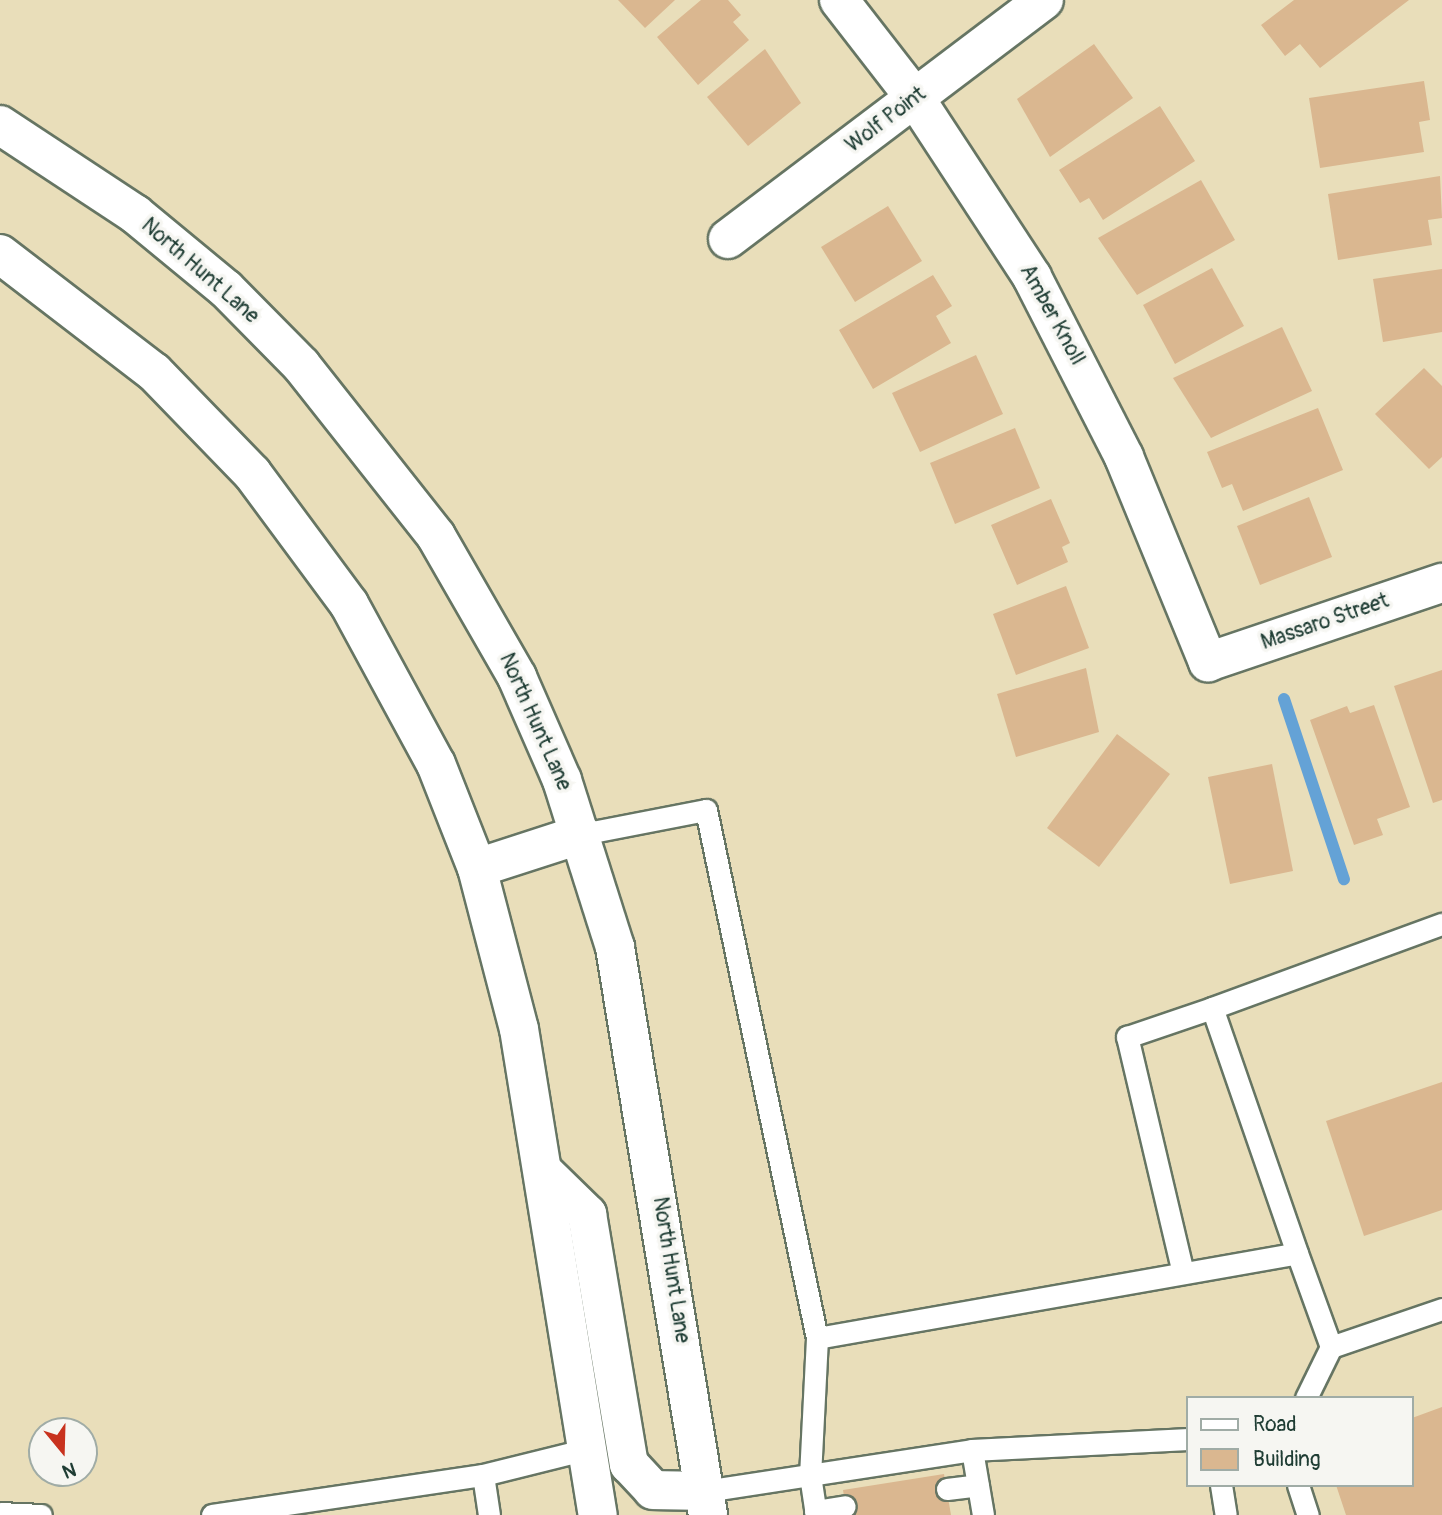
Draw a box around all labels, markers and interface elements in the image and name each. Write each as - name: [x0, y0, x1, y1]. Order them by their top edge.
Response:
- street label: Wolf Point: [841, 82, 931, 158]
- street label: North Hunt Lane: [136, 213, 264, 329]
- street label: Amber Knoll: [1014, 260, 1090, 370]
- street label: Massaro Street: [1258, 588, 1392, 656]
- street label: North Hunt Lane: [493, 649, 577, 795]
- street label: North Hunt Lane: [647, 1195, 695, 1345]
- legend: [1186, 1396, 1414, 1487]
- text: Road: [1253, 1411, 1297, 1438]
- north arrow: [28, 1417, 98, 1487]
- text: Building: [1253, 1446, 1320, 1473]
- text: N: [59, 1457, 79, 1483]

